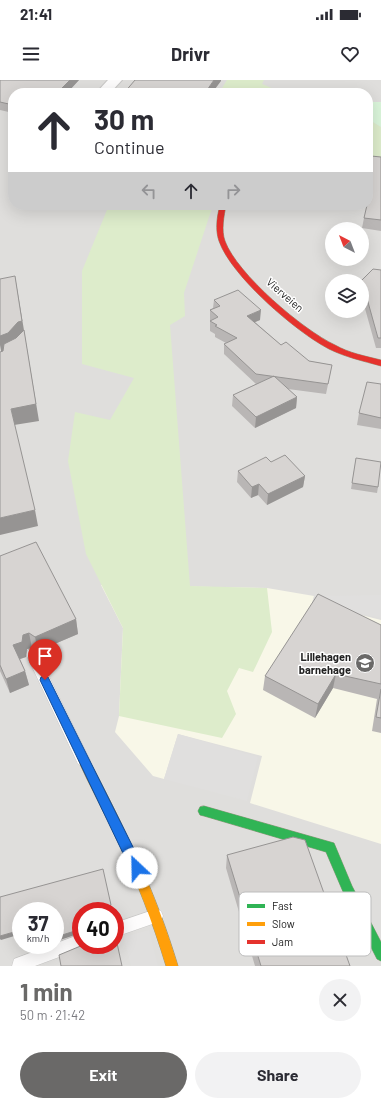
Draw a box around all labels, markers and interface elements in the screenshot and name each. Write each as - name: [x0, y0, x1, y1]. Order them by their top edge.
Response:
- text: 21:41: [20, 5, 52, 23]
- icon: menu: [20, 43, 42, 65]
- text: Drivr: [171, 43, 210, 65]
- icon: heart: [339, 43, 361, 65]
- text: 30 m: [94, 102, 154, 136]
- icon: ahead: [28, 104, 80, 156]
- text: Continue: [94, 136, 165, 158]
- icon: left: [138, 180, 160, 202]
- icon: ahead: [180, 180, 202, 202]
- icon: right: [222, 180, 244, 202]
- north arrow: [325, 222, 369, 266]
- map controls: [325, 222, 369, 318]
- button: layers: [325, 274, 369, 318]
- street label: Vierveien: [264, 275, 307, 314]
- pin: [28, 639, 62, 680]
- icon: arrive: [34, 645, 56, 667]
- place label: Lillehagen barnehage: [299, 650, 351, 676]
- school or university icon: Lillehagen barnehage: [354, 652, 376, 674]
- position arrow: [116, 847, 158, 889]
- legend: [239, 892, 371, 956]
- text: Fast: [272, 899, 293, 912]
- speed limit sign: 40: [72, 902, 124, 954]
- text: 37: [28, 911, 48, 935]
- text: Slow: [272, 917, 295, 930]
- text: km/h: [27, 932, 49, 944]
- text: Jam: [272, 935, 293, 948]
- text: 1 min: [20, 977, 73, 1006]
- button: close: [319, 979, 361, 1021]
- text: 50 m · 21:42: [20, 1007, 85, 1023]
- button: Exit: [20, 1052, 187, 1098]
- button: Share: [195, 1052, 361, 1098]

